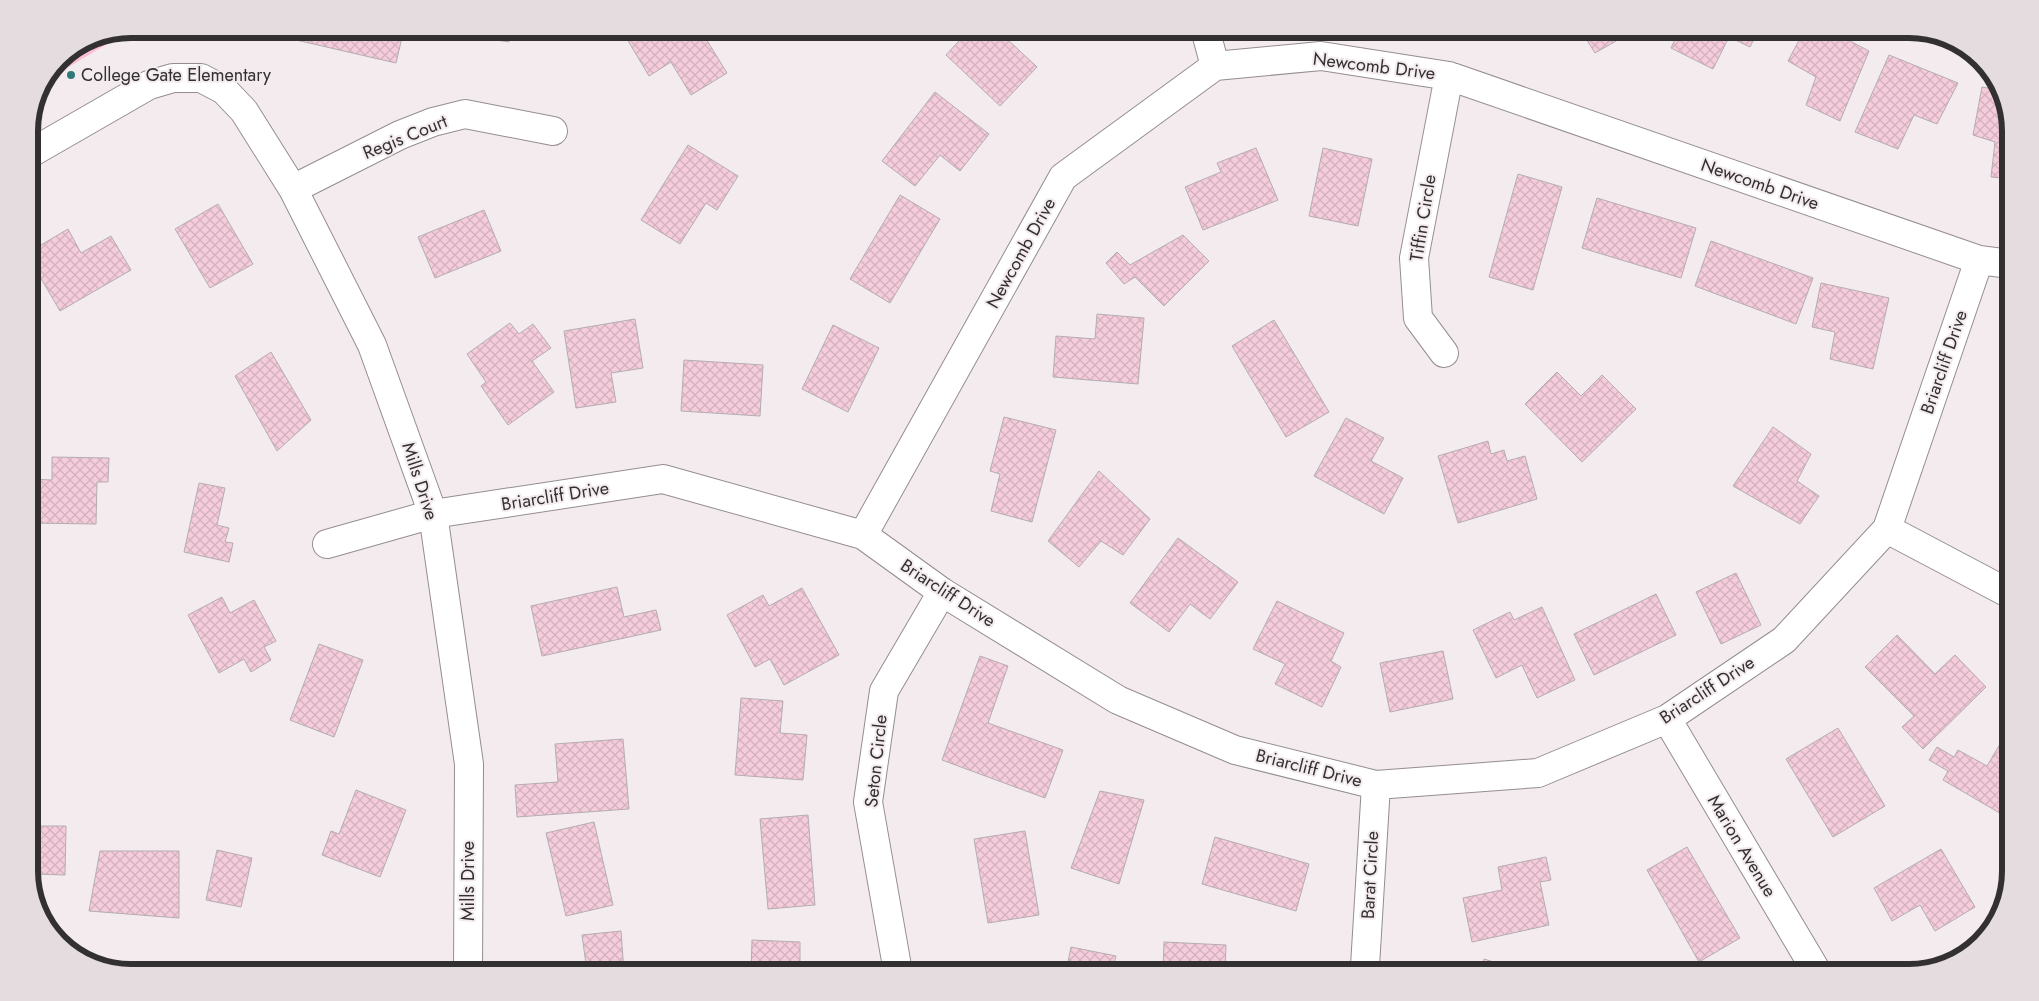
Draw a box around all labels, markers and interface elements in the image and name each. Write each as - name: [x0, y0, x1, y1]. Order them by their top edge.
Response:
- street label: Newcomb Drive: [1311, 46, 1437, 86]
- place label: College Gate Elementary: [81, 62, 271, 88]
- marker: College Gate Elementary: [65, 69, 77, 81]
- street label: Regis Court: [359, 108, 452, 166]
- street label: Newcomb Drive: [1698, 152, 1822, 216]
- street label: Tiffin Circle: [1403, 173, 1443, 263]
- street label: Newcomb Drive: [980, 193, 1062, 313]
- street label: Briarcliff Drive: [1914, 306, 1974, 418]
- street label: Mills Drive: [395, 439, 445, 523]
- street label: Briarcliff Drive: [499, 475, 611, 517]
- street label: Briarcliff Drive: [895, 553, 1001, 633]
- street label: Briarcliff Drive: [1654, 650, 1760, 730]
- street label: Seton Circle: [858, 713, 894, 809]
- street label: Briarcliff Drive: [1253, 742, 1365, 794]
- street label: Marion Avenue: [1701, 790, 1783, 902]
- street label: Barat Circle: [1355, 830, 1385, 920]
- street label: Mills Drive: [455, 841, 481, 921]

